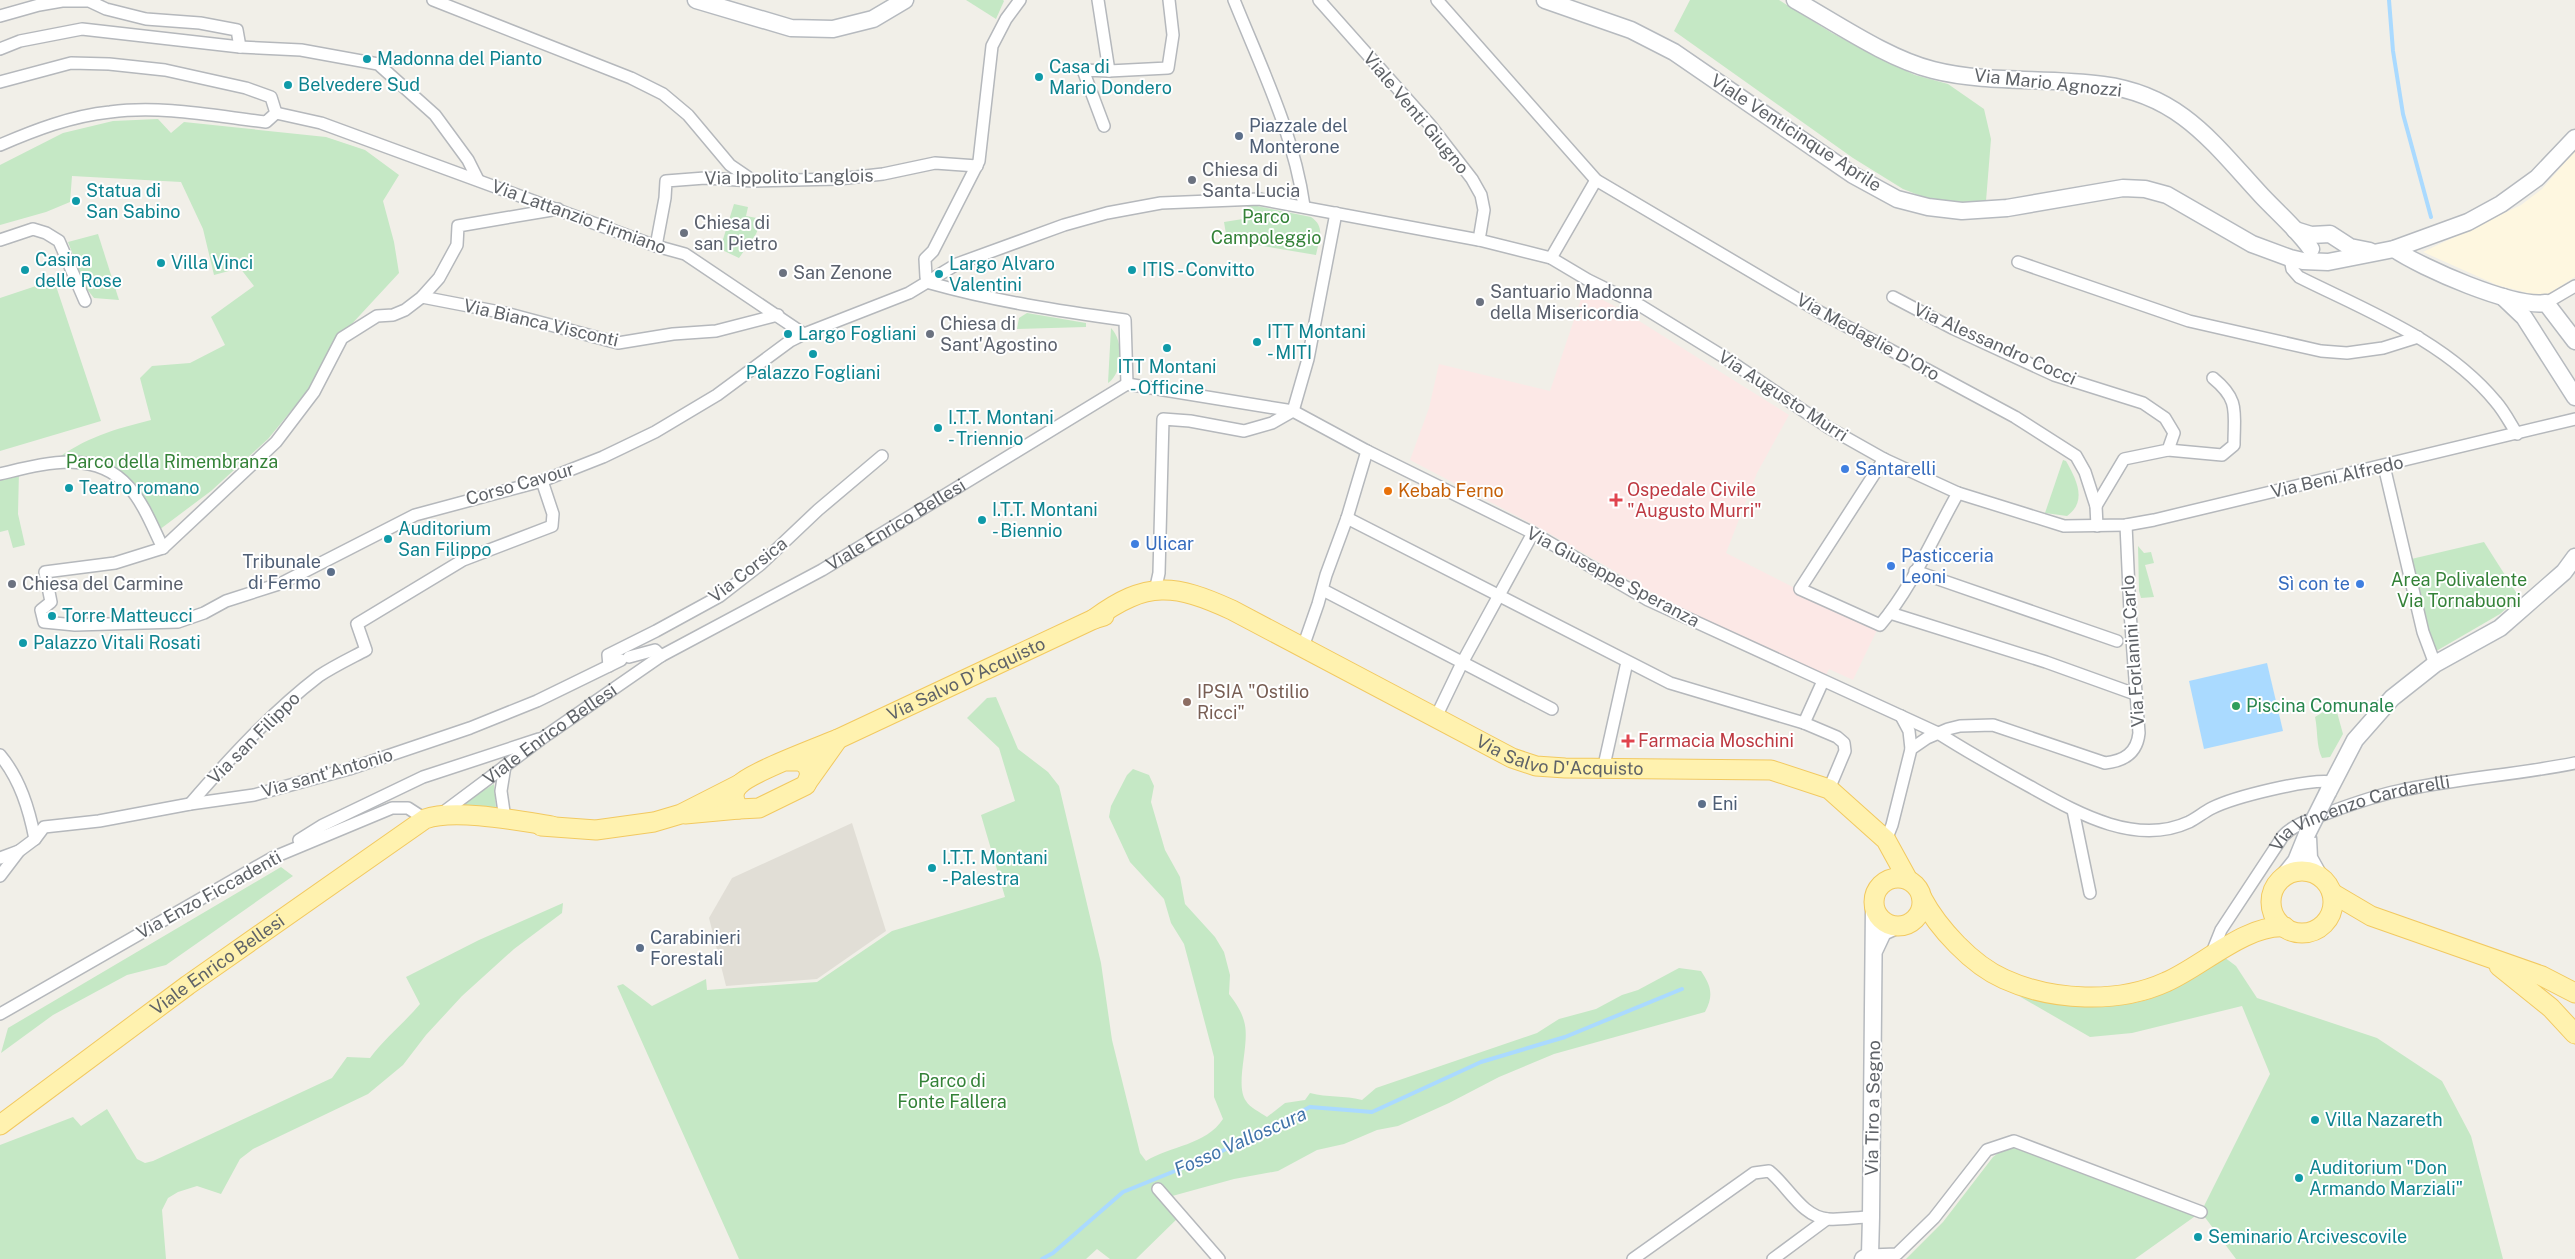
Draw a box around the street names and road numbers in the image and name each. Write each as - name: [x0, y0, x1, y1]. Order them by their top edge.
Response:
- street label: Viale Venti Giugno: [1359, 47, 1474, 178]
- street label: Via Mario Agnozzi: [1973, 64, 2123, 101]
- street label: Viale Venticinque Aprile: [1707, 70, 1885, 196]
- street label: Via Ippolito Langlois: [704, 165, 874, 188]
- street label: Via Lattanzio Firmiano: [489, 175, 669, 258]
- street label: Via Medaglie D'Oro: [1793, 289, 1943, 385]
- street label: Via Bianca Visconti: [462, 294, 621, 351]
- street label: Via Alessandro Cocci: [1911, 298, 2080, 389]
- street label: Via Augusto Murri: [1714, 346, 1852, 445]
- street label: Via Beni Alfredo: [2269, 451, 2405, 502]
- street label: Corso Cavour: [463, 458, 576, 509]
- street label: Viale Enrico Bellesi: [822, 474, 969, 575]
- street label: Via Giuseppe Speranza: [1523, 522, 1703, 631]
- street label: Via Corsica: [704, 533, 791, 607]
- street label: Via Forlanini Carlo: [2117, 574, 2148, 728]
- street label: Via Salvo D'Acquisto: [883, 632, 1048, 725]
- street label: Viale Enrico Bellesi: [479, 679, 620, 789]
- street label: Via san Filippo: [203, 687, 304, 788]
- street label: Via Salvo D'Acquisto: [1473, 730, 1644, 779]
- street label: Via sant'Antonio: [259, 744, 395, 801]
- street label: Via Vincenzo Cardarelli: [2265, 771, 2451, 855]
- street label: Via Enzo Ficcadenti: [133, 846, 285, 943]
- street label: Viale Enrico Bellesi: [146, 910, 288, 1019]
- street label: Via Tiro a Segno: [1861, 1040, 1884, 1176]

